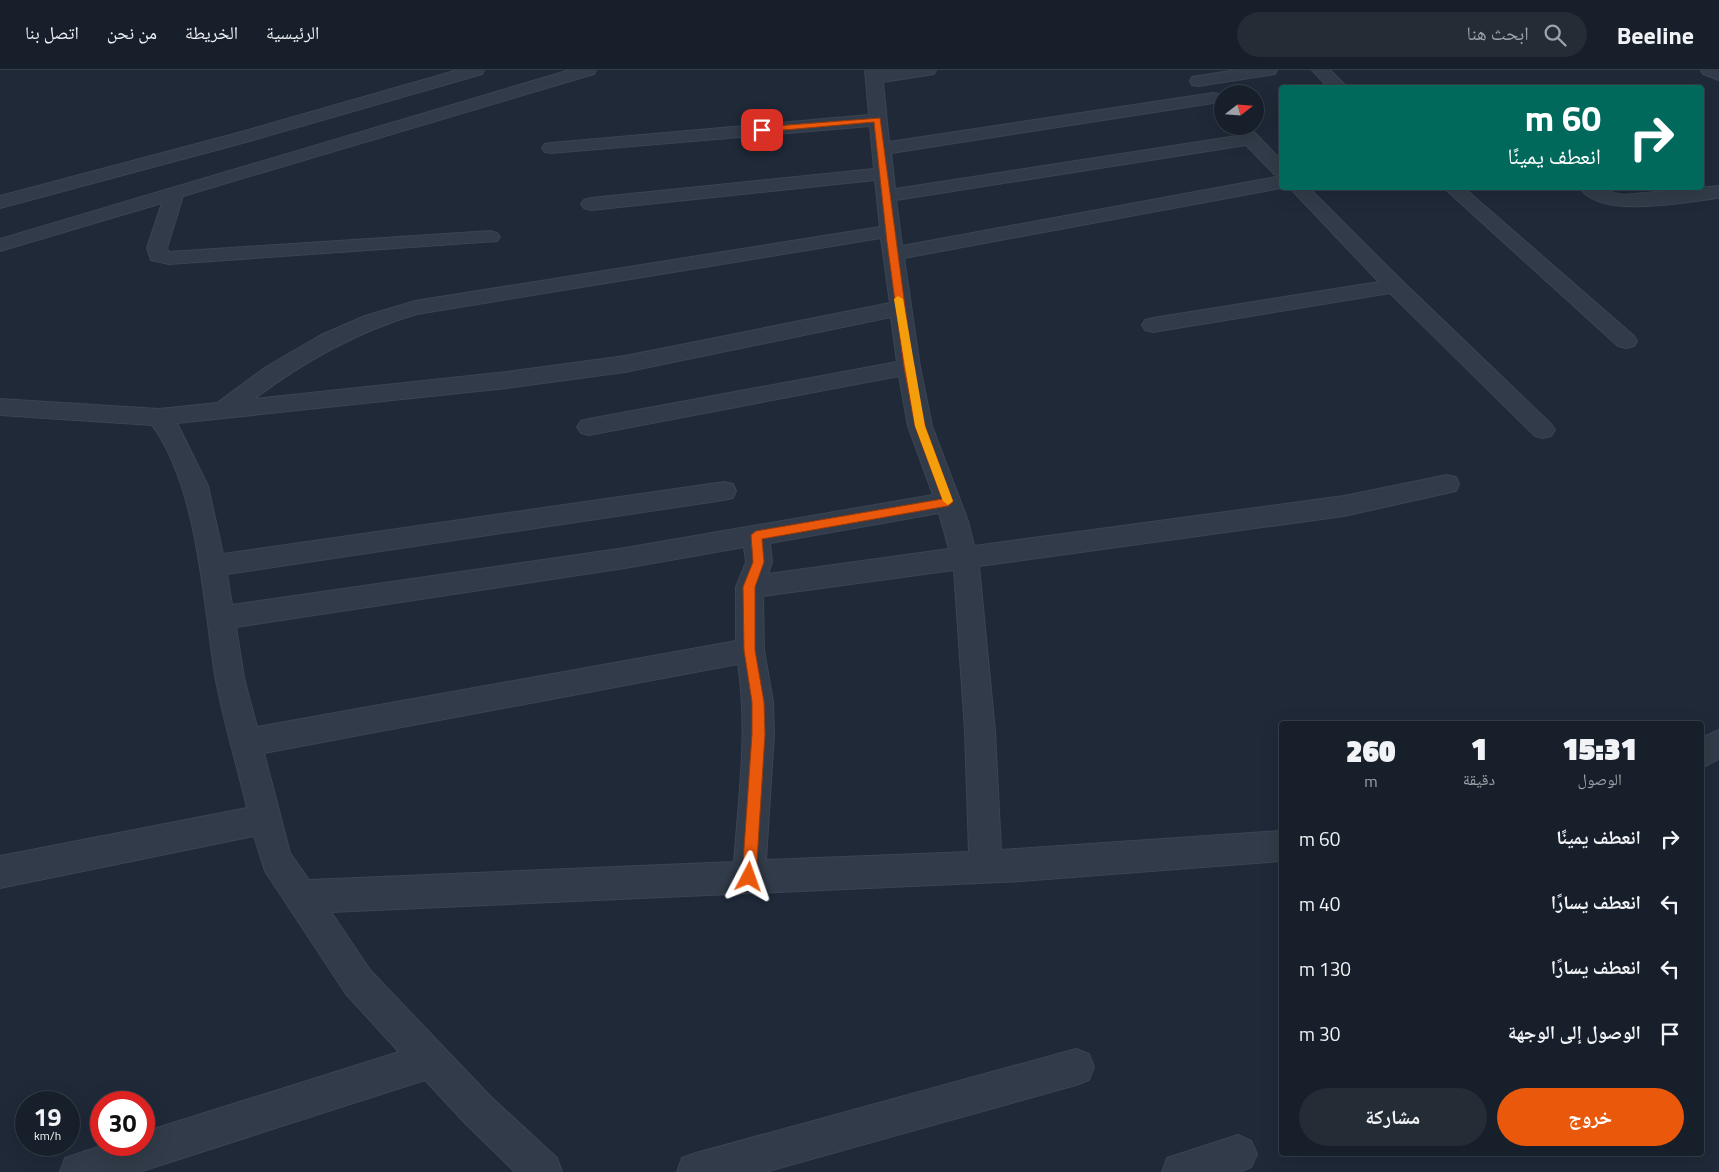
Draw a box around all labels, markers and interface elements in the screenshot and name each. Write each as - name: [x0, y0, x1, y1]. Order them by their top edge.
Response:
- search box: [1237, 12, 1587, 57]
- text: Beeline: [1617, 17, 1694, 53]
- text: ابحث هنا: [1467, 18, 1529, 47]
- text: اتصل بنا: [25, 19, 79, 46]
- text: من نحن: [107, 19, 157, 46]
- text: الخريطة: [185, 19, 238, 46]
- text: الرئيسية: [266, 19, 319, 46]
- icon: search: [1541, 21, 1569, 49]
- north arrow: [1214, 85, 1264, 135]
- map controls: [1214, 85, 1264, 135]
- text: 60 m: [1525, 91, 1601, 145]
- icon: right: [1619, 105, 1684, 170]
- pin: [741, 109, 783, 151]
- icon: arrive: [748, 116, 776, 144]
- text: انعطف يمينًا: [1507, 139, 1601, 173]
- text: 1: [1471, 726, 1487, 772]
- text: 15:31: [1562, 726, 1637, 772]
- text: 260: [1346, 728, 1396, 774]
- text: دقيقة: [1463, 767, 1495, 791]
- text: الوصول: [1577, 767, 1622, 791]
- text: m: [1364, 769, 1378, 793]
- text: انعطف يمينًا: [1556, 822, 1641, 851]
- text: 60 m: [1299, 824, 1340, 853]
- icon: right: [1656, 825, 1684, 853]
- position arrow: [722, 850, 774, 902]
- text: انعطف يسارًا: [1551, 887, 1641, 916]
- text: 40 m: [1299, 889, 1340, 918]
- icon: left: [1656, 890, 1684, 918]
- text: انعطف يسارًا: [1551, 952, 1641, 981]
- text: 130 m: [1299, 954, 1351, 983]
- icon: left: [1656, 955, 1684, 983]
- text: الوصول إلى الوجهة: [1508, 1017, 1641, 1046]
- text: 30 m: [1299, 1019, 1340, 1048]
- icon: arrive: [1656, 1020, 1684, 1048]
- button: مشاركة: [1299, 1088, 1487, 1146]
- button: خروج: [1497, 1088, 1684, 1146]
- speed limit sign: 30: [90, 1091, 155, 1156]
- text: 19: [33, 1098, 62, 1136]
- text: km/h: [34, 1126, 61, 1145]

